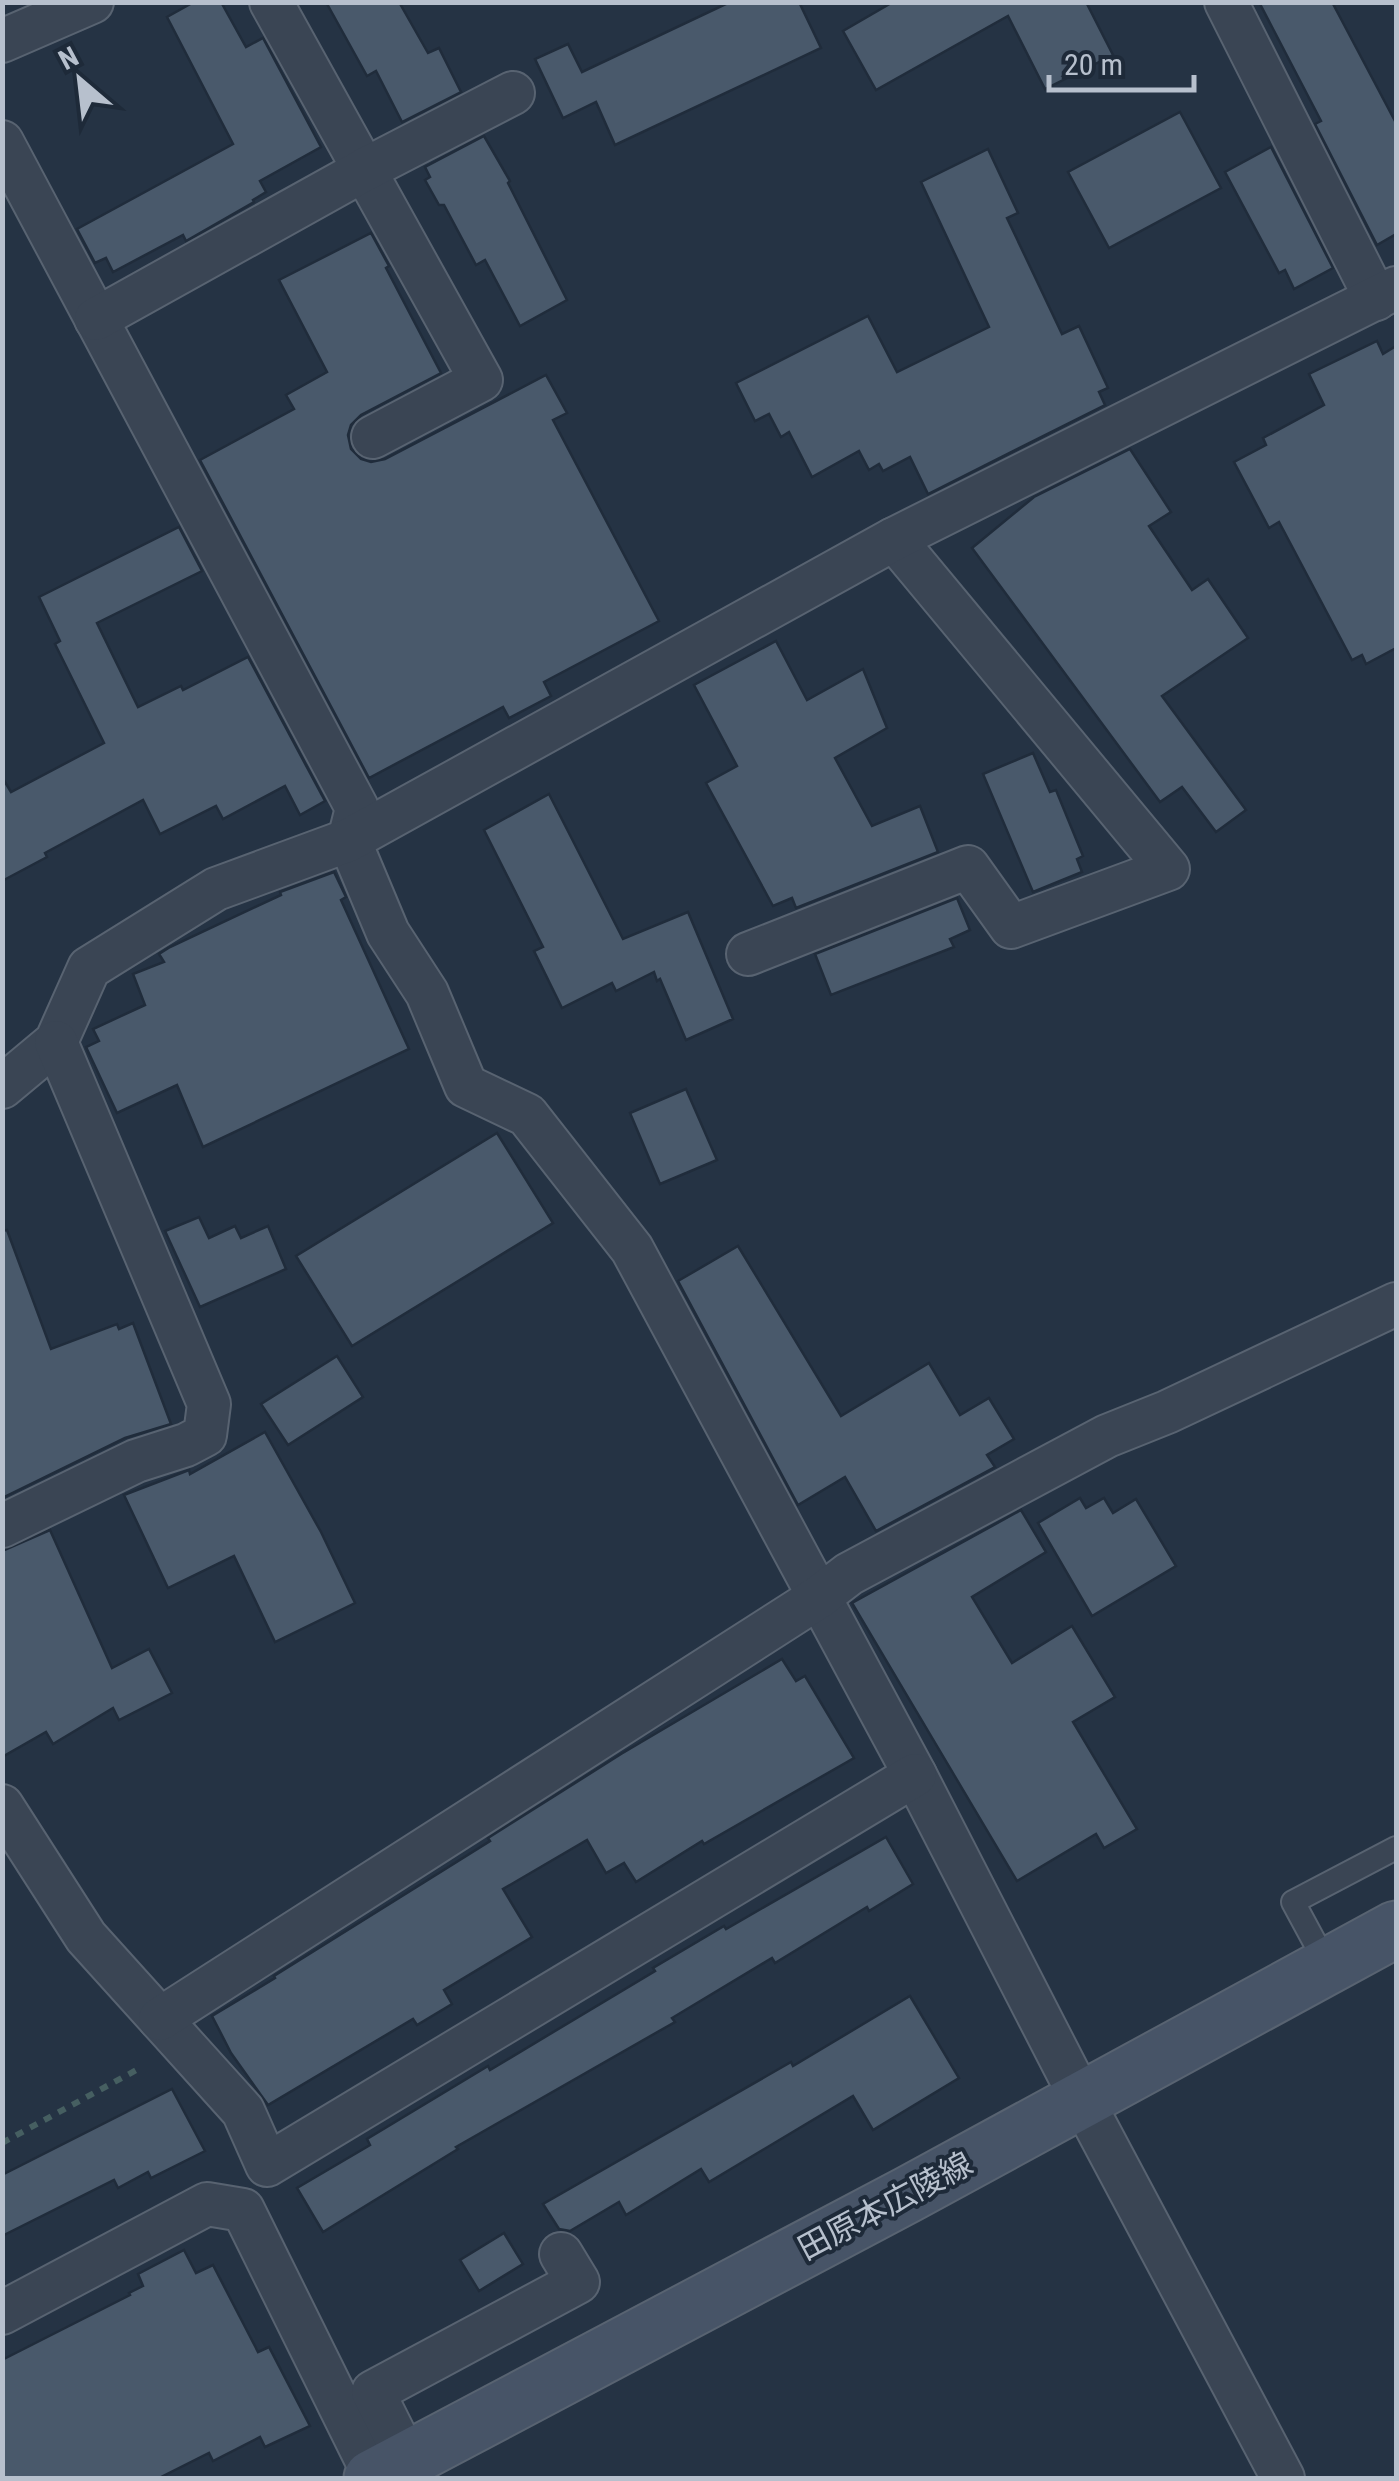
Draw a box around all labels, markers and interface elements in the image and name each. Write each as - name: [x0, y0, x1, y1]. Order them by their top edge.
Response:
- north arrow: [30, 30, 130, 130]
- scale bar: [1049, 30, 1194, 92]
- text: N: [53, 40, 84, 77]
- text: 20 m: [1064, 47, 1123, 82]
- street label: 田原本広陵線: [791, 2144, 979, 2268]

